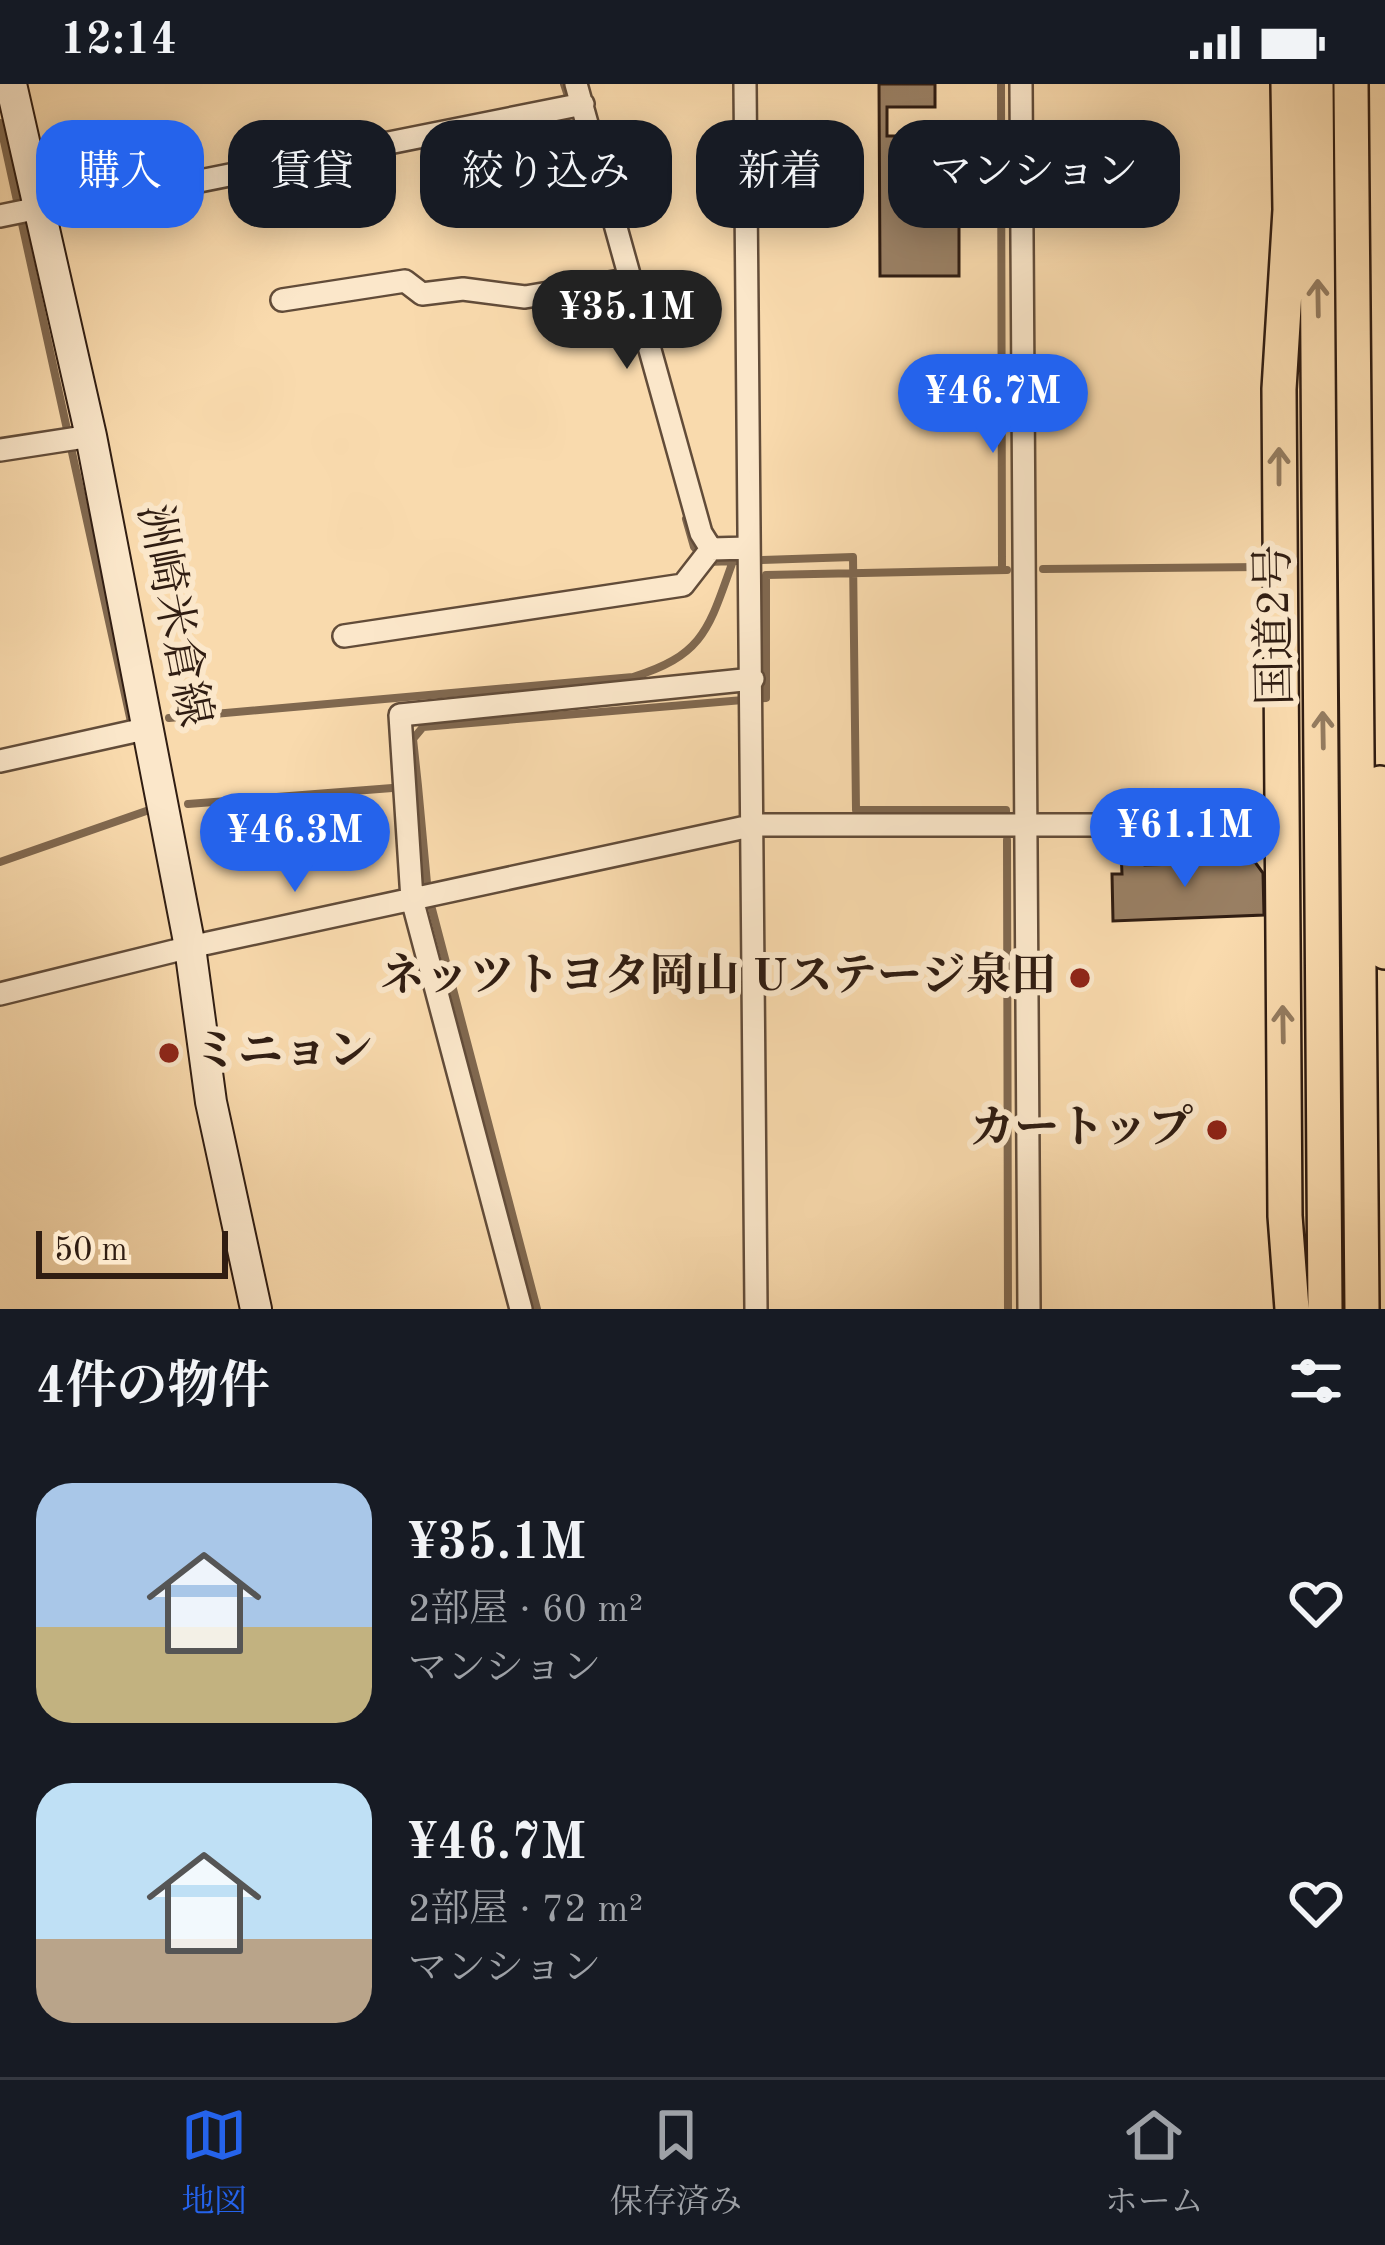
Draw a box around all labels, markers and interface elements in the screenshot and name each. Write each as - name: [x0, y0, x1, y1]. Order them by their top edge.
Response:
- text: 12:14: [60, 19, 177, 64]
- chip: 購入: [36, 120, 204, 228]
- chip: 賃貸: [228, 120, 396, 228]
- chip: 絞り込み: [420, 120, 672, 228]
- chip: 新着: [696, 120, 864, 228]
- chip: マンション: [888, 120, 1180, 228]
- pin: ¥35.1M: [529, 270, 725, 372]
- one-way arrow: [1307, 279, 1329, 318]
- text: ¥35.1M: [559, 289, 695, 328]
- pin: ¥46.7M: [895, 354, 1091, 456]
- text: ¥46.7M: [925, 373, 1061, 412]
- one-way arrow: [1268, 447, 1290, 486]
- street label: 洲崎米倉線: [128, 501, 219, 731]
- street label: 国道2号: [1249, 544, 1301, 706]
- one-way arrow: [1312, 711, 1334, 750]
- pin: ¥61.1M: [1087, 788, 1283, 890]
- pin: ¥46.3M: [197, 793, 393, 895]
- text: ¥61.1M: [1117, 807, 1253, 846]
- text: ¥46.3M: [227, 812, 363, 851]
- place label: ネッツトヨタ岡山 Uステージ泉田: [379, 951, 1056, 1001]
- marker: ネッツトヨタ岡山 Uステージ泉田: [1067, 965, 1093, 991]
- one-way arrow: [1271, 1005, 1294, 1044]
- place label: ミニョン: [193, 1031, 373, 1076]
- marker: ミニョン: [156, 1040, 182, 1066]
- place label: カートップ: [969, 1104, 1193, 1153]
- marker: カートップ: [1204, 1117, 1230, 1143]
- scale bar: [36, 1225, 228, 1278]
- text: 50 m: [54, 1235, 128, 1268]
- icon: filters: [1283, 1348, 1349, 1414]
- text: 4件の物件: [36, 1363, 270, 1414]
- text: ¥35.1M: [408, 1519, 586, 1570]
- icon: home: [132, 1531, 276, 1675]
- icon: heart: [1283, 1570, 1349, 1636]
- text: 2部屋 · 60 m²: [408, 1591, 643, 1630]
- text: マンション: [408, 1650, 601, 1689]
- text: ¥46.7M: [408, 1819, 586, 1870]
- icon: home: [132, 1831, 276, 1975]
- icon: heart: [1283, 1870, 1349, 1936]
- text: 2部屋 · 72 m²: [408, 1891, 643, 1930]
- text: マンション: [408, 1950, 601, 1989]
- tab: 地図: [181, 2102, 247, 2224]
- tab: 保存済み: [610, 2102, 742, 2224]
- tab: ホーム: [1105, 2102, 1204, 2224]

